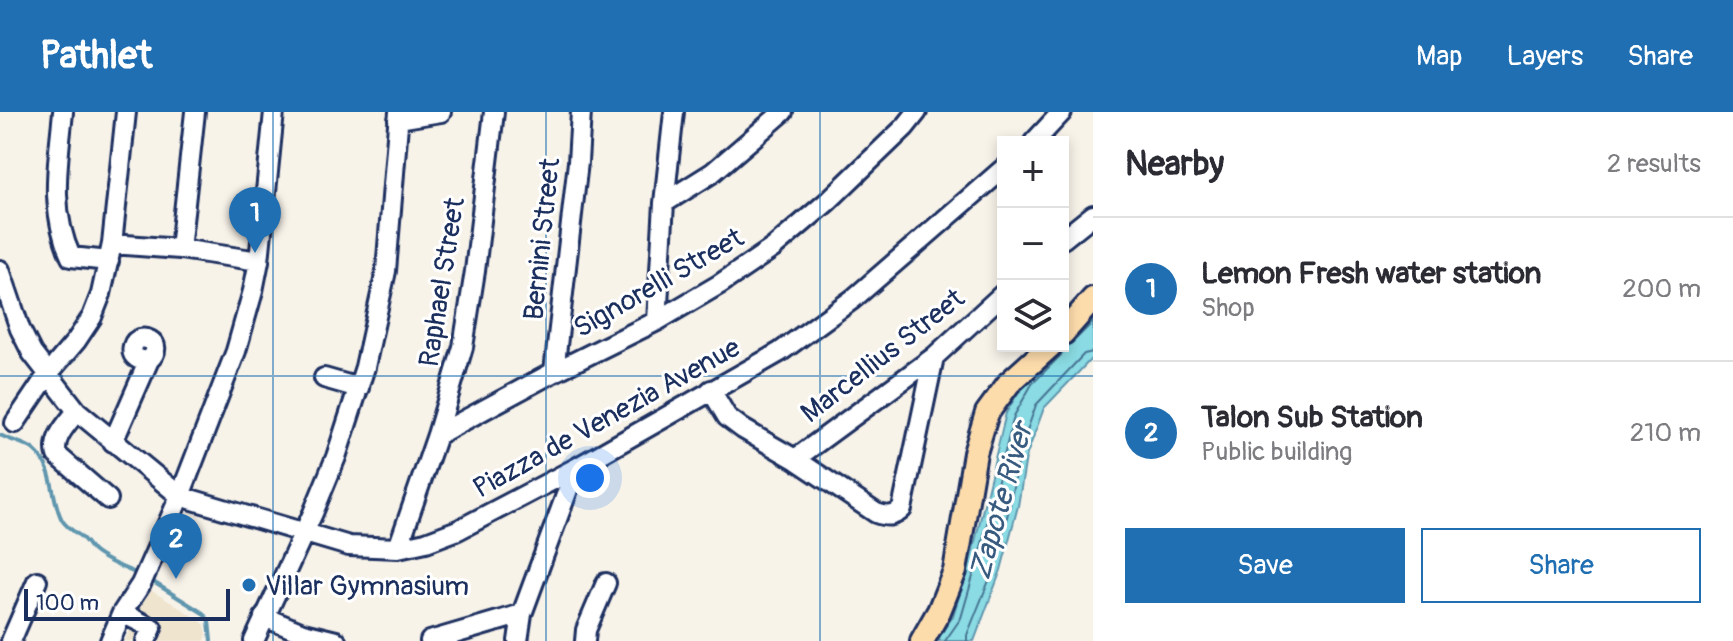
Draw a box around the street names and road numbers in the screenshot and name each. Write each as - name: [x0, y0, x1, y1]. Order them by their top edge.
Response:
- street label: Bernini Street: [517, 156, 568, 322]
- street label: Raphael Street: [412, 194, 473, 369]
- street label: Signorelli Street: [568, 220, 751, 346]
- street label: Marcellius Street: [794, 281, 972, 431]
- street label: Piazza de Venezia Avenue: [467, 330, 747, 506]

